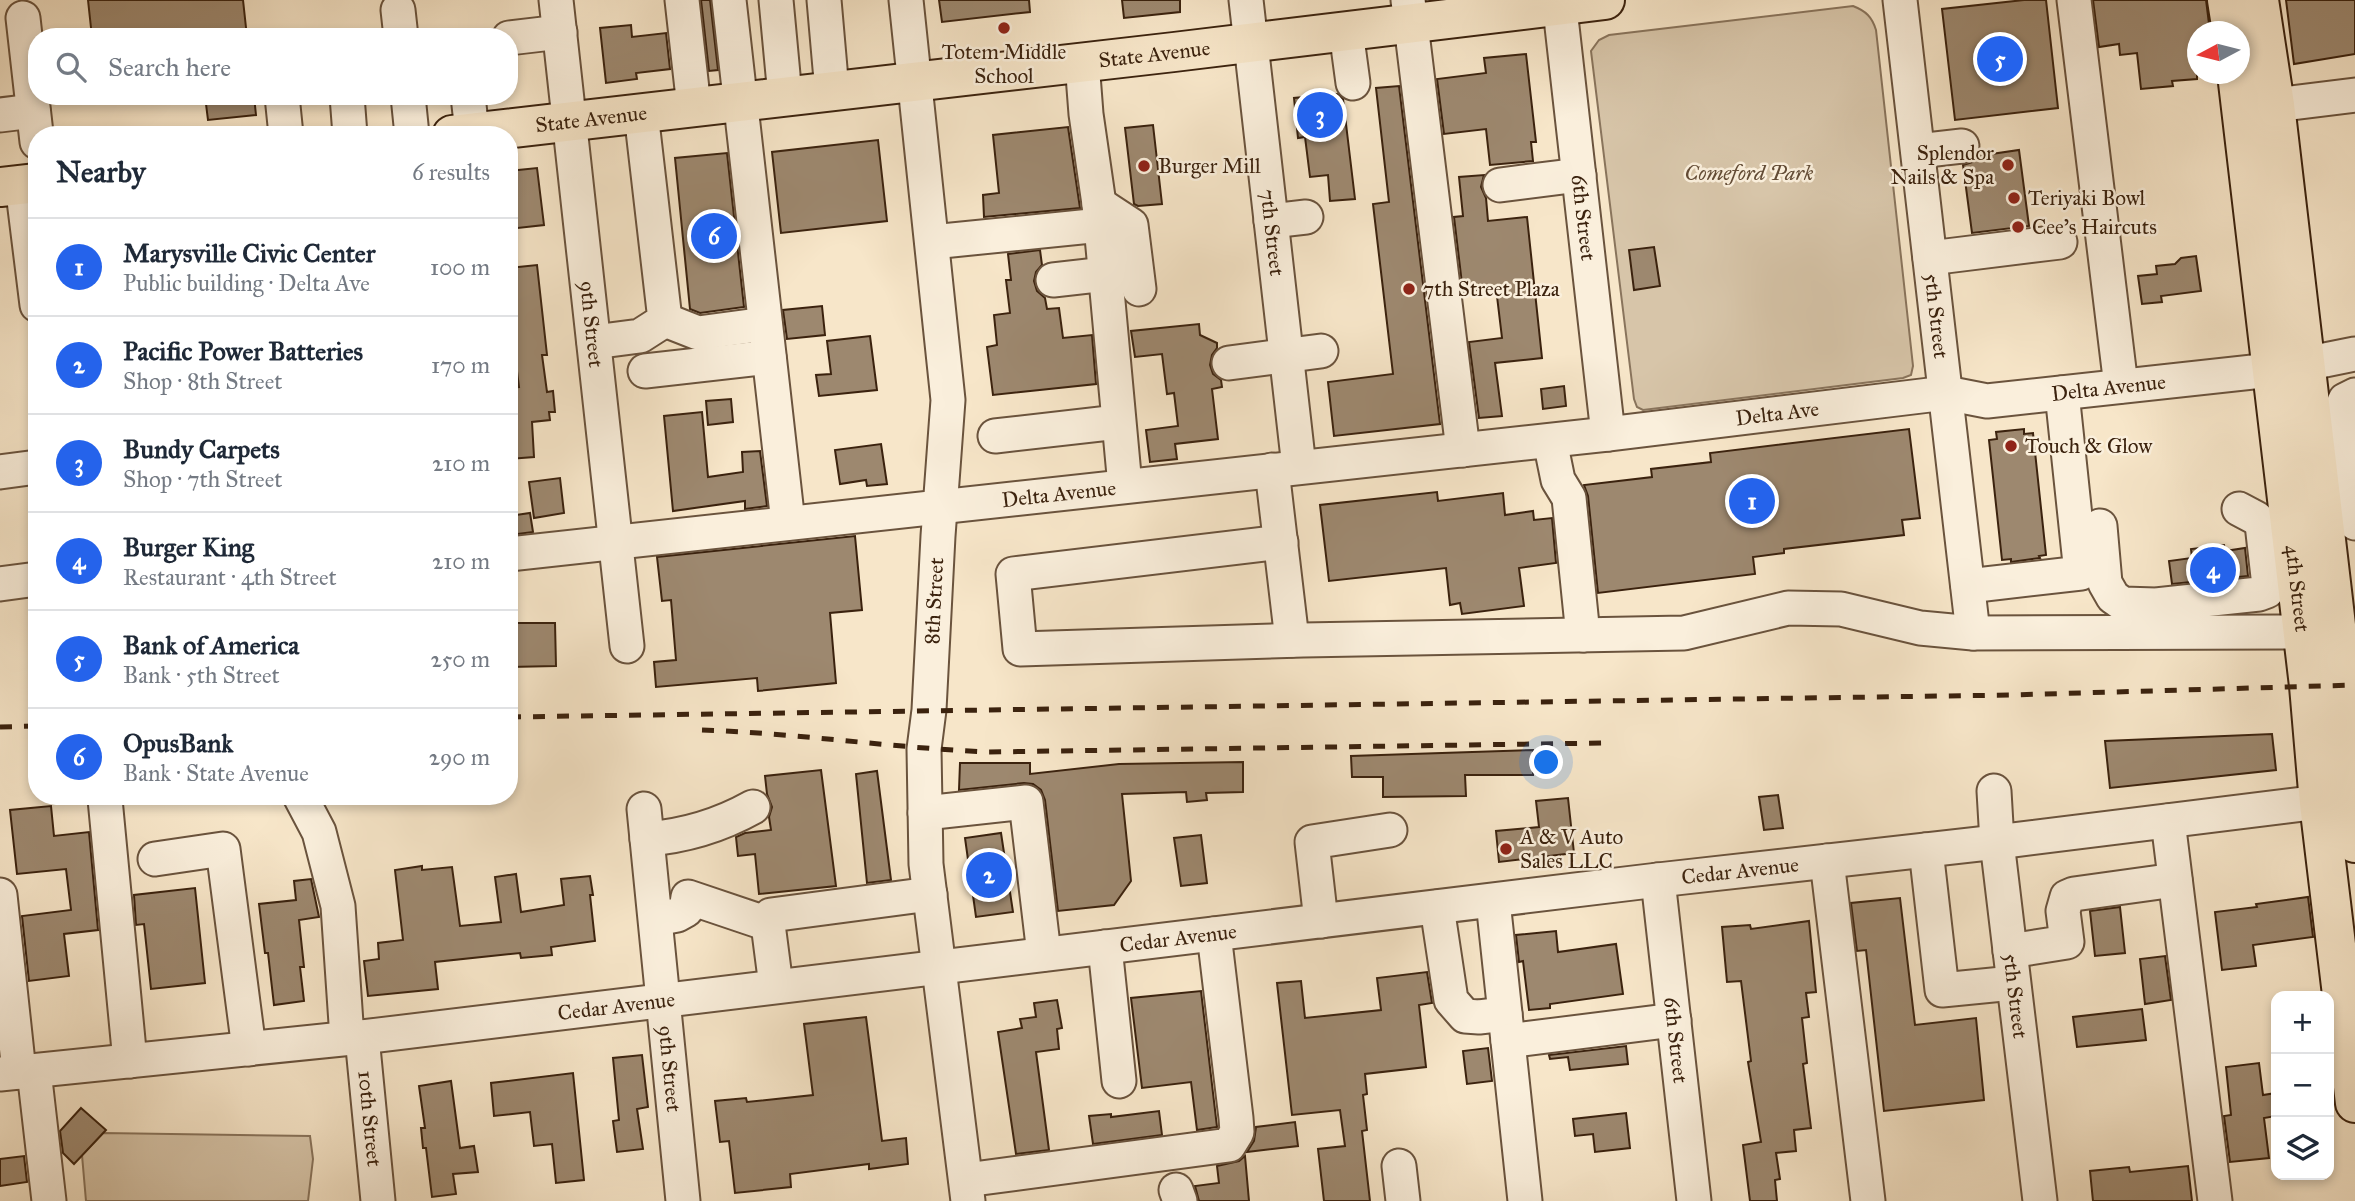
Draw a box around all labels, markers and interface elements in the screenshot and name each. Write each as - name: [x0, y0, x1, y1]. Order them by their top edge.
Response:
- marker: Totem Middle School: [996, 20, 1012, 36]
- north arrow: [2187, 21, 2250, 84]
- search box: [28, 28, 518, 105]
- pin: 5: [1977, 33, 2023, 85]
- street label: State Avenue: [1097, 35, 1212, 74]
- place label: Totem Middle School: [942, 39, 1066, 89]
- icon: search: [52, 48, 90, 86]
- text: Search here: [108, 51, 231, 83]
- pin: 3: [1297, 89, 1343, 141]
- street label: State Avenue: [534, 100, 649, 138]
- place label: Splendor Nails & Spa: [1890, 140, 1994, 190]
- place label: Burger Mill: [1158, 153, 1261, 179]
- text: Nearby: [56, 154, 146, 190]
- marker: Splendor Nails & Spa: [2000, 157, 2016, 173]
- text: 6 results: [412, 158, 490, 186]
- marker: Burger Mill: [1136, 158, 1152, 174]
- park label: Comeford Park: [1685, 160, 1814, 186]
- street label: 6th Street: [1566, 173, 1601, 263]
- place label: Teriyaki Bowl: [2028, 185, 2146, 211]
- street label: 7th Street: [1255, 188, 1290, 278]
- marker: Teriyaki Bowl: [2006, 190, 2022, 206]
- pin: 6: [691, 210, 737, 262]
- place label: Cee's Haircuts: [2032, 214, 2157, 240]
- marker: Cee's Haircuts: [2010, 219, 2026, 235]
- text: Marysville Civic Center: [123, 237, 375, 269]
- text: 1: [74, 253, 84, 281]
- text: 100 m: [430, 253, 490, 281]
- text: Public building · Delta Ave: [123, 269, 370, 297]
- street label: 5th Street: [1919, 272, 1954, 360]
- place label: 7th Street Plaza: [1423, 276, 1560, 302]
- street label: 9th Street: [574, 279, 609, 369]
- marker: 7th Street Plaza: [1401, 281, 1417, 297]
- text: Pacific Power Batteries: [123, 335, 363, 367]
- text: 2: [73, 351, 85, 379]
- text: 170 m: [431, 351, 490, 379]
- text: Shop · 8th Street: [123, 367, 282, 395]
- street label: Delta Avenue: [2050, 369, 2167, 407]
- street label: Delta Ave: [1734, 395, 1821, 431]
- text: Bundy Carpets: [123, 433, 280, 465]
- place label: Touch & Glow: [2025, 433, 2153, 459]
- marker: Touch & Glow: [2003, 438, 2019, 454]
- text: 3: [74, 449, 84, 477]
- text: 210 m: [432, 449, 490, 477]
- text: Shop · 7th Street: [123, 465, 282, 493]
- street label: Delta Avenue: [1000, 475, 1117, 513]
- pin: 1: [1729, 475, 1775, 527]
- text: Burger King: [123, 531, 254, 563]
- street label: 4th Street: [2279, 543, 2316, 634]
- pin: 4: [2190, 544, 2236, 596]
- text: 4: [73, 547, 85, 575]
- text: 210 m: [432, 547, 490, 575]
- street label: 8th Street: [919, 556, 949, 645]
- text: Restaurant · 4th Street: [123, 563, 337, 591]
- text: Bank of America: [123, 629, 299, 661]
- text: 5: [74, 645, 84, 673]
- text: 250 m: [430, 645, 490, 673]
- text: Bank · 5th Street: [123, 661, 280, 689]
- text: OpusBank: [123, 727, 233, 759]
- text: 6: [73, 743, 85, 771]
- text: 290 m: [429, 743, 490, 771]
- your location: [1529, 745, 1563, 779]
- text: Bank · State Avenue: [123, 759, 309, 787]
- place label: A & V Auto Sales LLC: [1519, 824, 1624, 874]
- marker: A & V Auto Sales LLC: [1498, 841, 1514, 857]
- pin: 2: [966, 849, 1012, 901]
- street label: Cedar Avenue: [1680, 851, 1800, 890]
- street label: Cedar Avenue: [1118, 918, 1239, 958]
- street label: 5th Street: [1997, 952, 2033, 1040]
- street label: Cedar Avenue: [556, 986, 677, 1026]
- map controls: [2271, 991, 2334, 1180]
- button: +: [2271, 991, 2334, 1054]
- street label: 6th Street: [1658, 995, 1694, 1085]
- street label: 9th Street: [653, 1024, 687, 1114]
- button: −: [2271, 1054, 2334, 1117]
- street label: 10th Street: [352, 1069, 388, 1168]
- button: layers: [2271, 1117, 2334, 1180]

